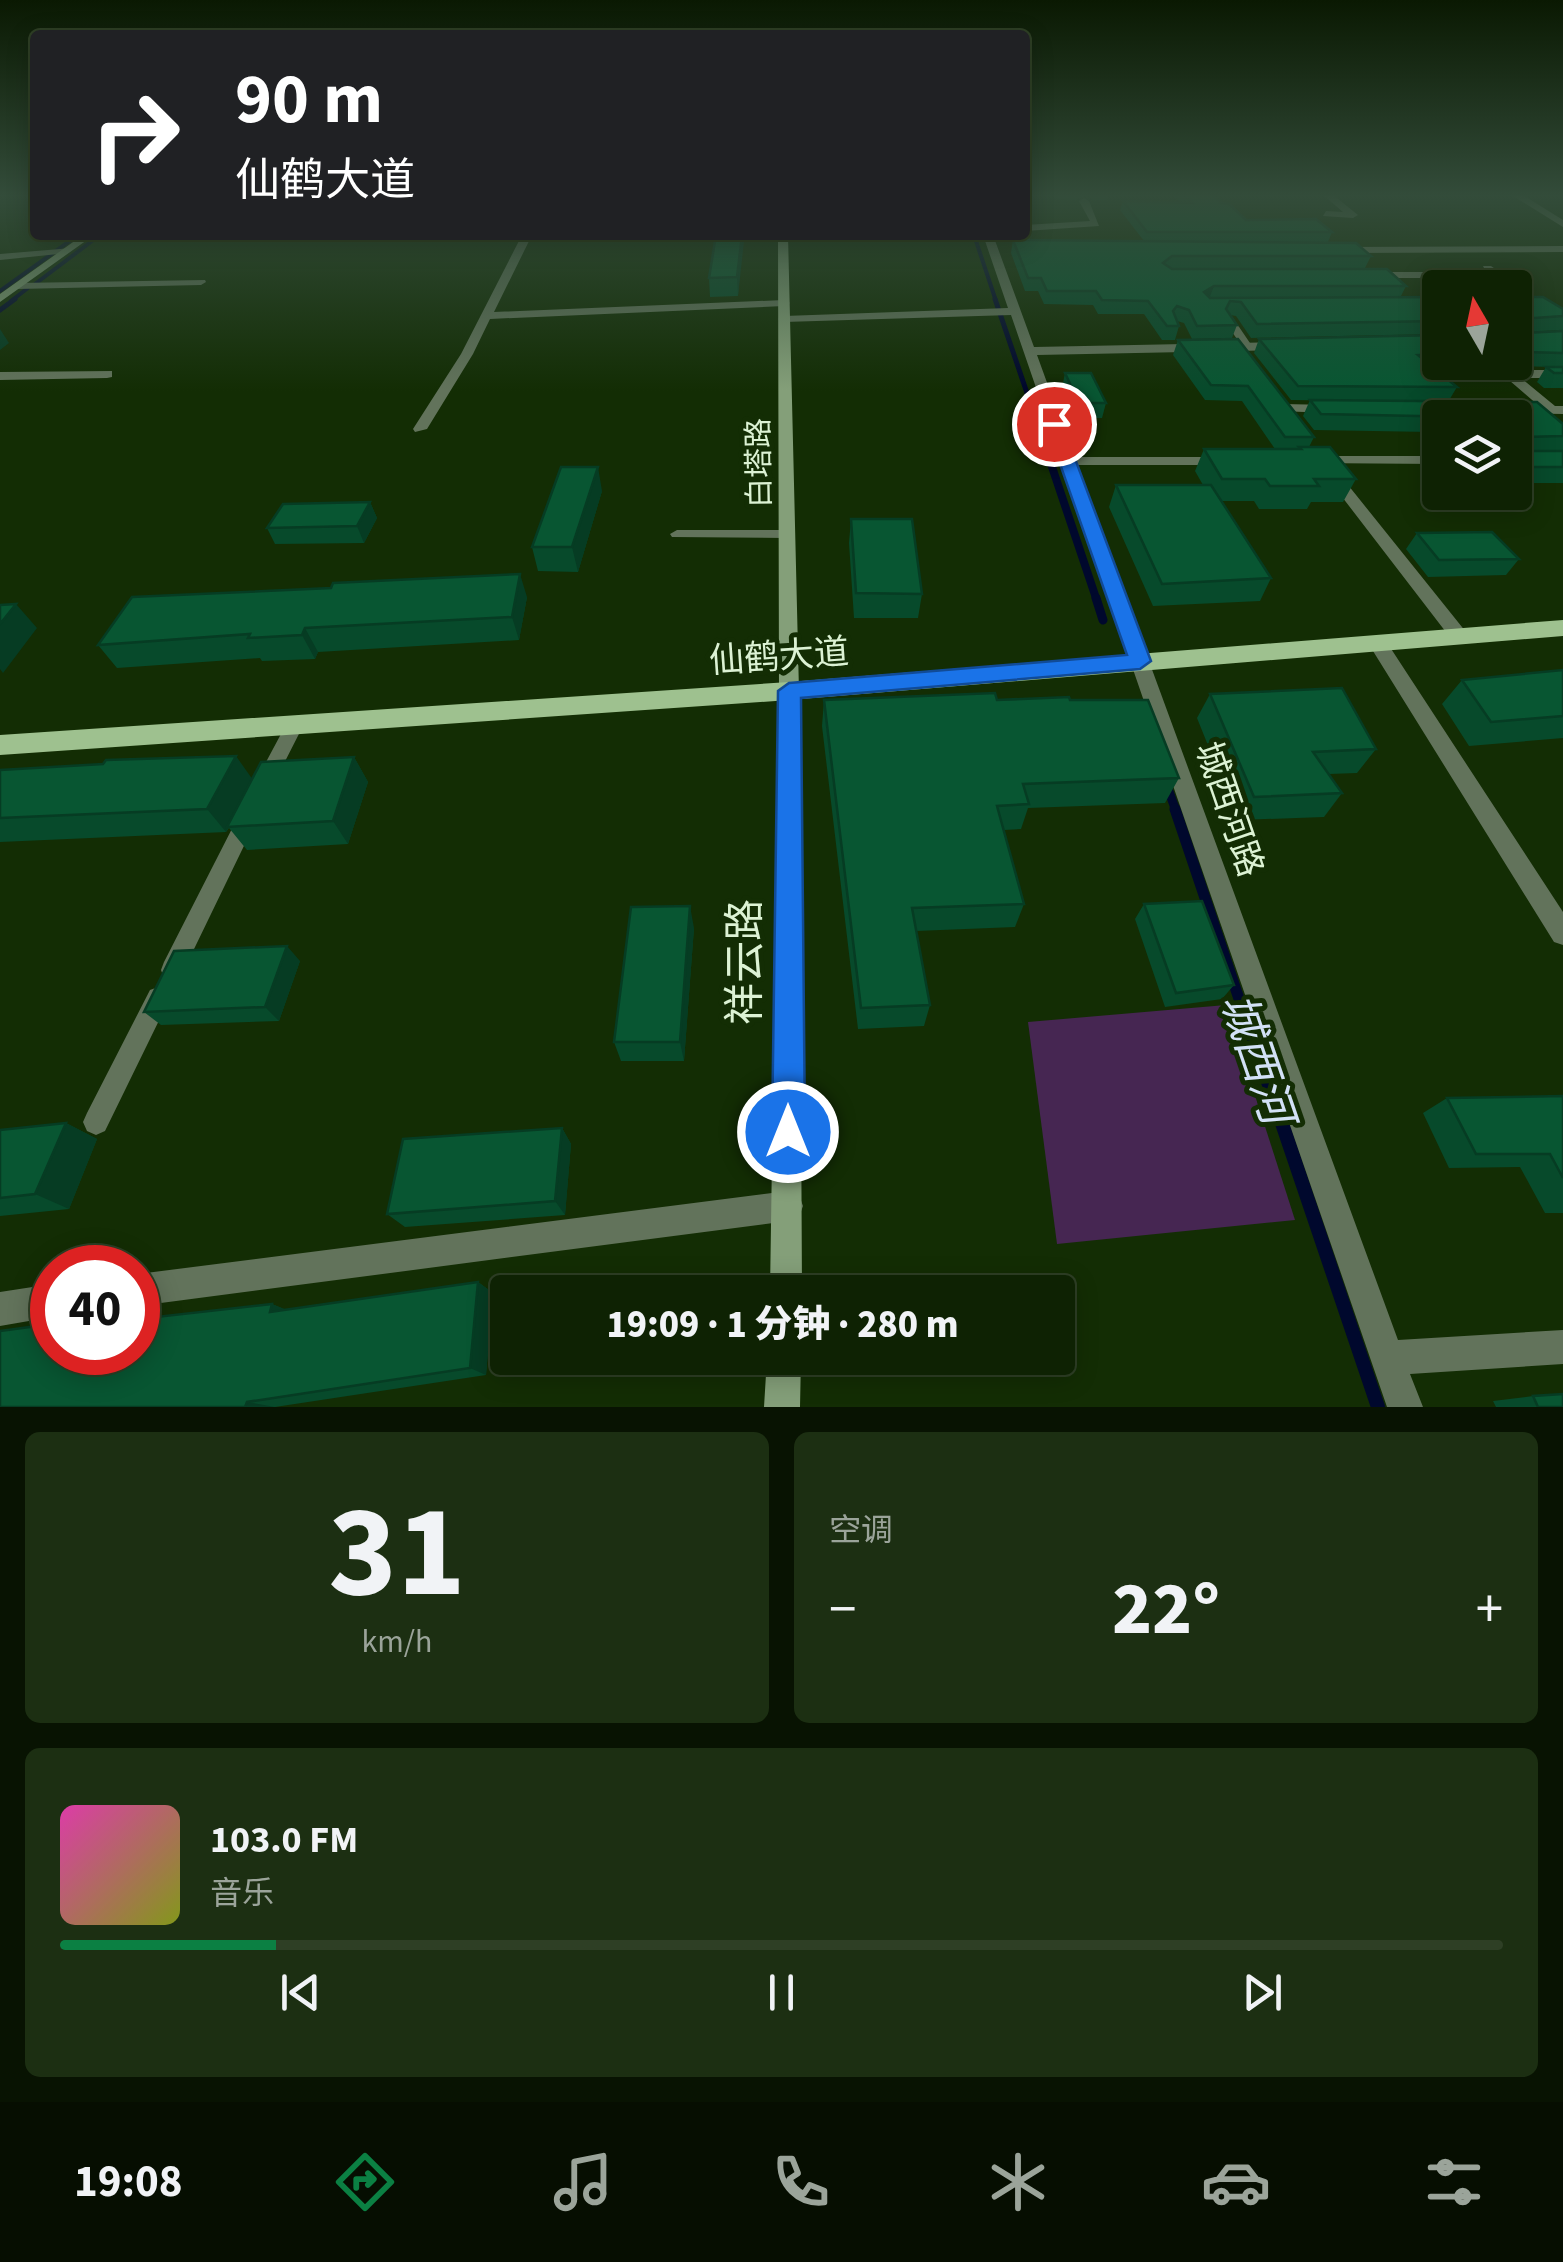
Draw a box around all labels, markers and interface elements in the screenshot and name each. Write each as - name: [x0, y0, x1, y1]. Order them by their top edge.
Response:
- text: 90 m: [235, 50, 383, 150]
- icon: right: [70, 70, 200, 200]
- text: 仙鹤大道: [235, 149, 415, 213]
- north arrow: [1422, 270, 1532, 380]
- map controls: [1422, 270, 1532, 510]
- pin: [1012, 382, 1097, 467]
- icon: arrive: [1027, 397, 1082, 452]
- button: layers: [1422, 400, 1532, 510]
- street label: 白塔路: [737, 418, 782, 508]
- street label: 仙鹤大道: [707, 627, 851, 687]
- street label: 城西河路: [1183, 735, 1275, 884]
- street label: 祥云路: [716, 899, 776, 1025]
- water label: 城西河: [1204, 984, 1311, 1140]
- position arrow: [736, 1080, 840, 1184]
- speed limit sign: 40: [30, 1245, 160, 1375]
- text: 19:09 · 1 分钟 · 280 m: [606, 1298, 959, 1352]
- text: 31: [328, 1461, 466, 1646]
- text: 空调: [829, 1508, 893, 1554]
- text: 22°: [1112, 1556, 1220, 1663]
- text: −: [829, 1571, 856, 1649]
- text: +: [1476, 1571, 1503, 1649]
- text: km/h: [362, 1619, 432, 1665]
- text: 103.0 FM: [210, 1813, 358, 1867]
- text: 音乐: [210, 1871, 274, 1917]
- icon: previous: [273, 1965, 328, 2020]
- icon: pause: [754, 1965, 809, 2020]
- icon: next: [1235, 1965, 1290, 2020]
- icon: directions: [330, 2147, 400, 2217]
- icon: music: [548, 2147, 618, 2217]
- icon: phone: [766, 2147, 836, 2217]
- icon: climate: [983, 2147, 1053, 2217]
- icon: car: [1201, 2147, 1271, 2217]
- icon: filters: [1419, 2147, 1489, 2217]
- text: 19:08: [74, 2150, 182, 2214]

